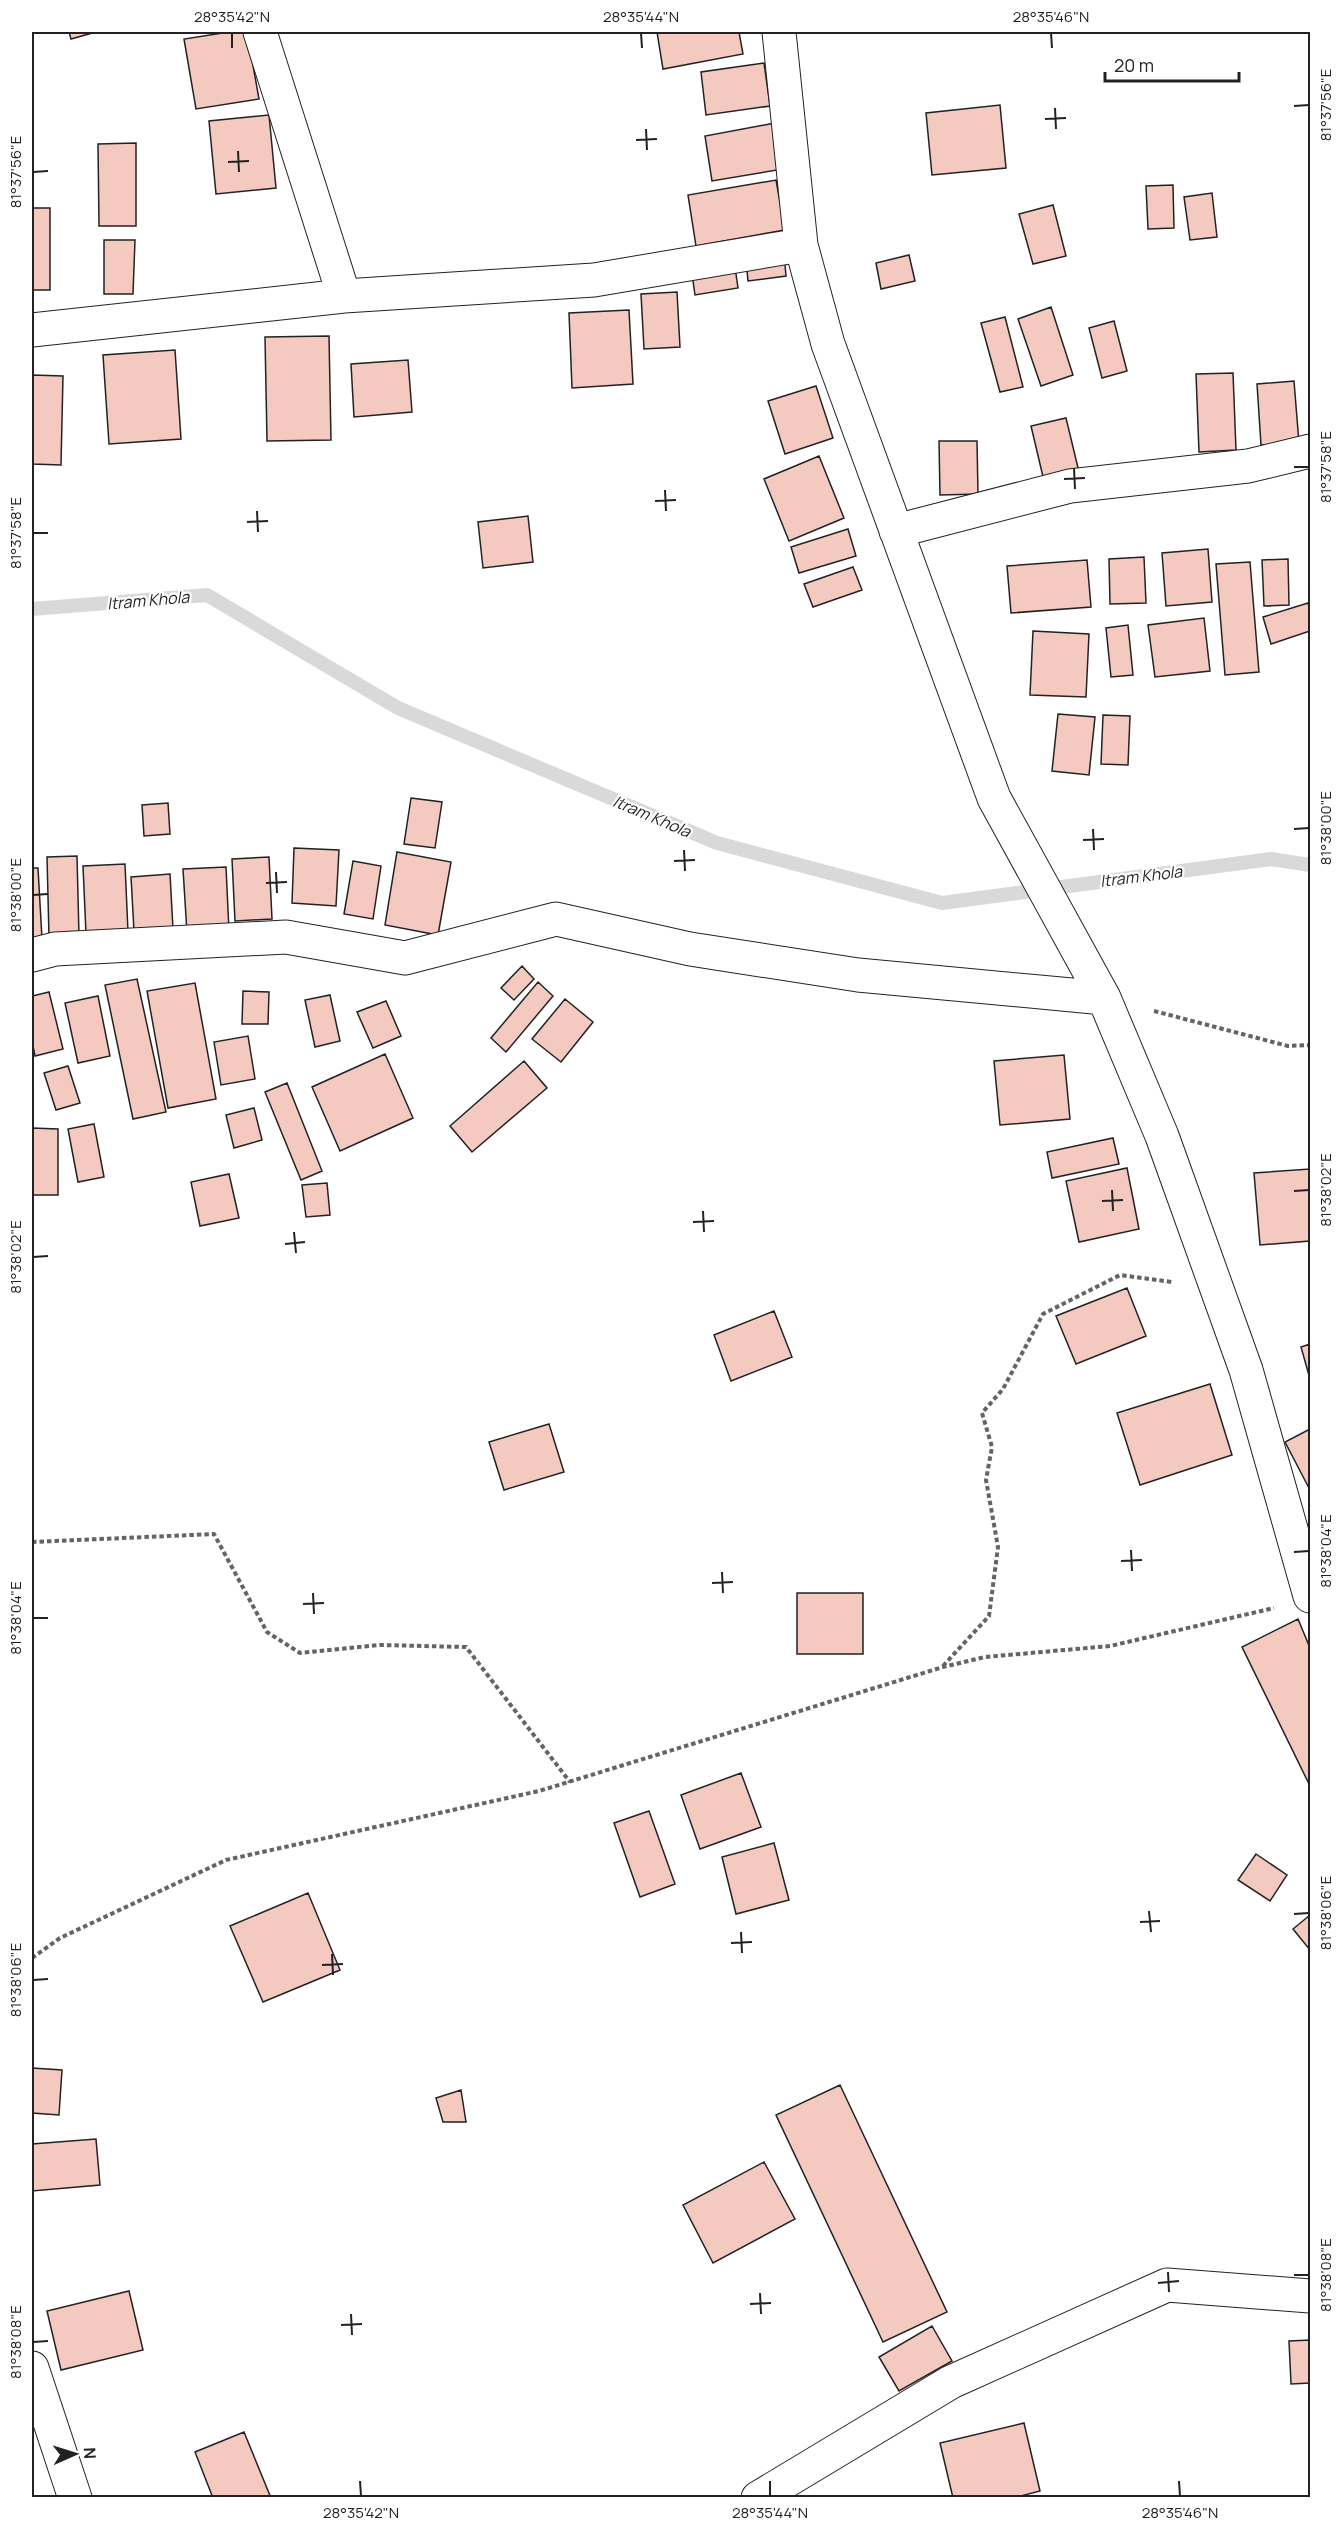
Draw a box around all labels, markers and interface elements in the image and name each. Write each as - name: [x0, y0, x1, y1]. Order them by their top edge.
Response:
- text: 28°35'42"N: [194, 6, 270, 27]
- text: 28°35'44"N: [603, 6, 679, 27]
- text: 28°35'46"N: [1013, 6, 1089, 27]
- scale bar: [1105, 45, 1238, 83]
- text: 20 m: [1114, 53, 1154, 77]
- text: 81°37'56"E: [1315, 69, 1336, 141]
- text: 81°37'56"E: [5, 136, 26, 208]
- text: 81°37'58"E: [1315, 431, 1336, 503]
- text: 81°37'58"E: [5, 497, 26, 569]
- water label: Itram Khola: [106, 585, 191, 615]
- water label: Itram Khola: [610, 790, 695, 843]
- text: 81°38'00"E: [1315, 791, 1336, 865]
- text: 81°38'00"E: [5, 858, 26, 932]
- water label: Itram Khola: [1099, 860, 1184, 892]
- text: 81°38'02"E: [1315, 1153, 1336, 1227]
- text: 81°38'02"E: [5, 1220, 26, 1294]
- text: 81°38'04"E: [1315, 1514, 1336, 1588]
- text: 81°38'04"E: [5, 1581, 26, 1655]
- text: 81°38'06"E: [1315, 1876, 1336, 1950]
- text: 81°38'06"E: [5, 1943, 26, 2017]
- text: 81°38'08"E: [1315, 2238, 1336, 2312]
- text: 81°38'08"E: [5, 2305, 26, 2379]
- north arrow: [45, 2424, 105, 2484]
- text: N: [79, 2447, 101, 2460]
- text: 28°35'42"N: [323, 2502, 399, 2523]
- text: 28°35'44"N: [732, 2502, 808, 2523]
- text: 28°35'46"N: [1142, 2502, 1218, 2523]

